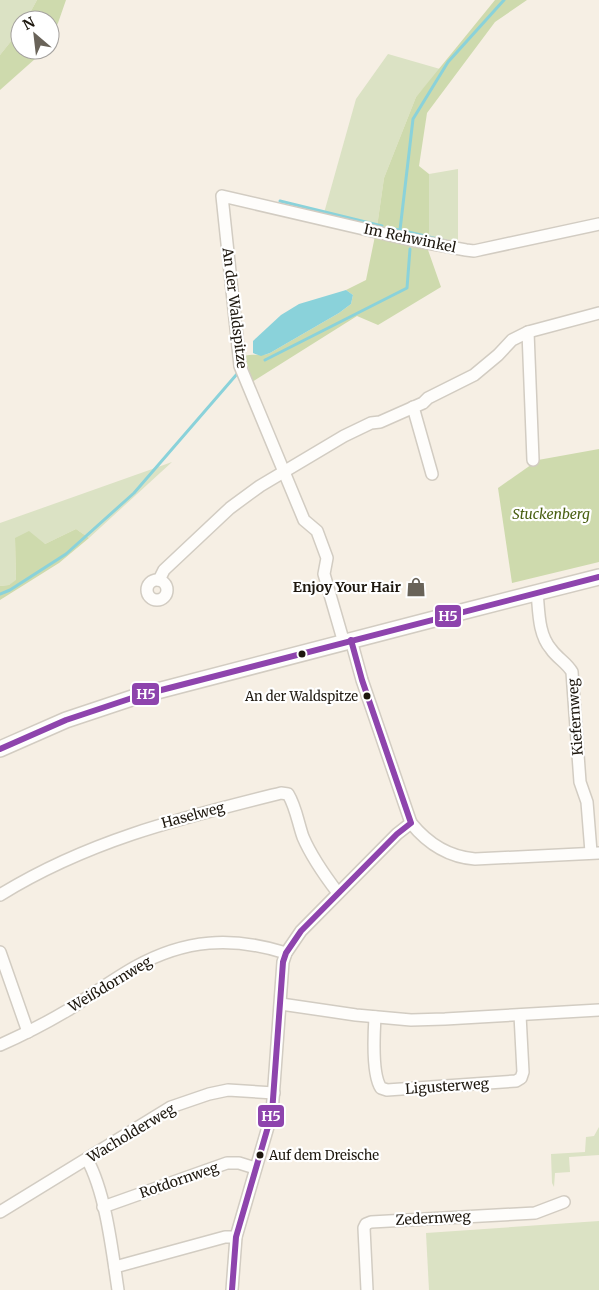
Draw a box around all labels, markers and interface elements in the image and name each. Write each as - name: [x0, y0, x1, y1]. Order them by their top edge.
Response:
- north arrow: [10, 10, 60, 60]
- text: N: [20, 13, 38, 34]
- street label: Im Rehwinkel: [362, 219, 458, 257]
- street label: An der Waldspitze: [219, 245, 251, 370]
- park label: Stuckenberg: [512, 505, 590, 523]
- shop icon: Enjoy Your Hair: [405, 576, 427, 598]
- place label: Enjoy Your Hair: [293, 578, 401, 596]
- line badge: H5: [434, 604, 462, 628]
- text: H5: [438, 607, 458, 625]
- unlabelled marker: [297, 649, 307, 659]
- street label: Kiefernweg: [563, 677, 587, 756]
- line badge: H5: [131, 682, 160, 706]
- text: H5: [136, 685, 156, 703]
- place label: An der Waldspitze: [244, 688, 358, 705]
- marker: An der Waldspitze: [362, 691, 372, 701]
- street label: Haselweg: [159, 798, 227, 832]
- street label: Weißdornweg: [64, 952, 155, 1016]
- street label: Ligusterweg: [405, 1074, 490, 1098]
- street label: Wacholderweg: [83, 1099, 179, 1167]
- line badge: H5: [257, 1104, 285, 1128]
- text: H5: [261, 1107, 281, 1125]
- place label: Auf dem Dreische: [268, 1147, 379, 1164]
- marker: Auf dem Dreische: [255, 1150, 265, 1160]
- street label: Rotdornweg: [137, 1158, 221, 1202]
- street label: Zedernweg: [395, 1207, 472, 1229]

